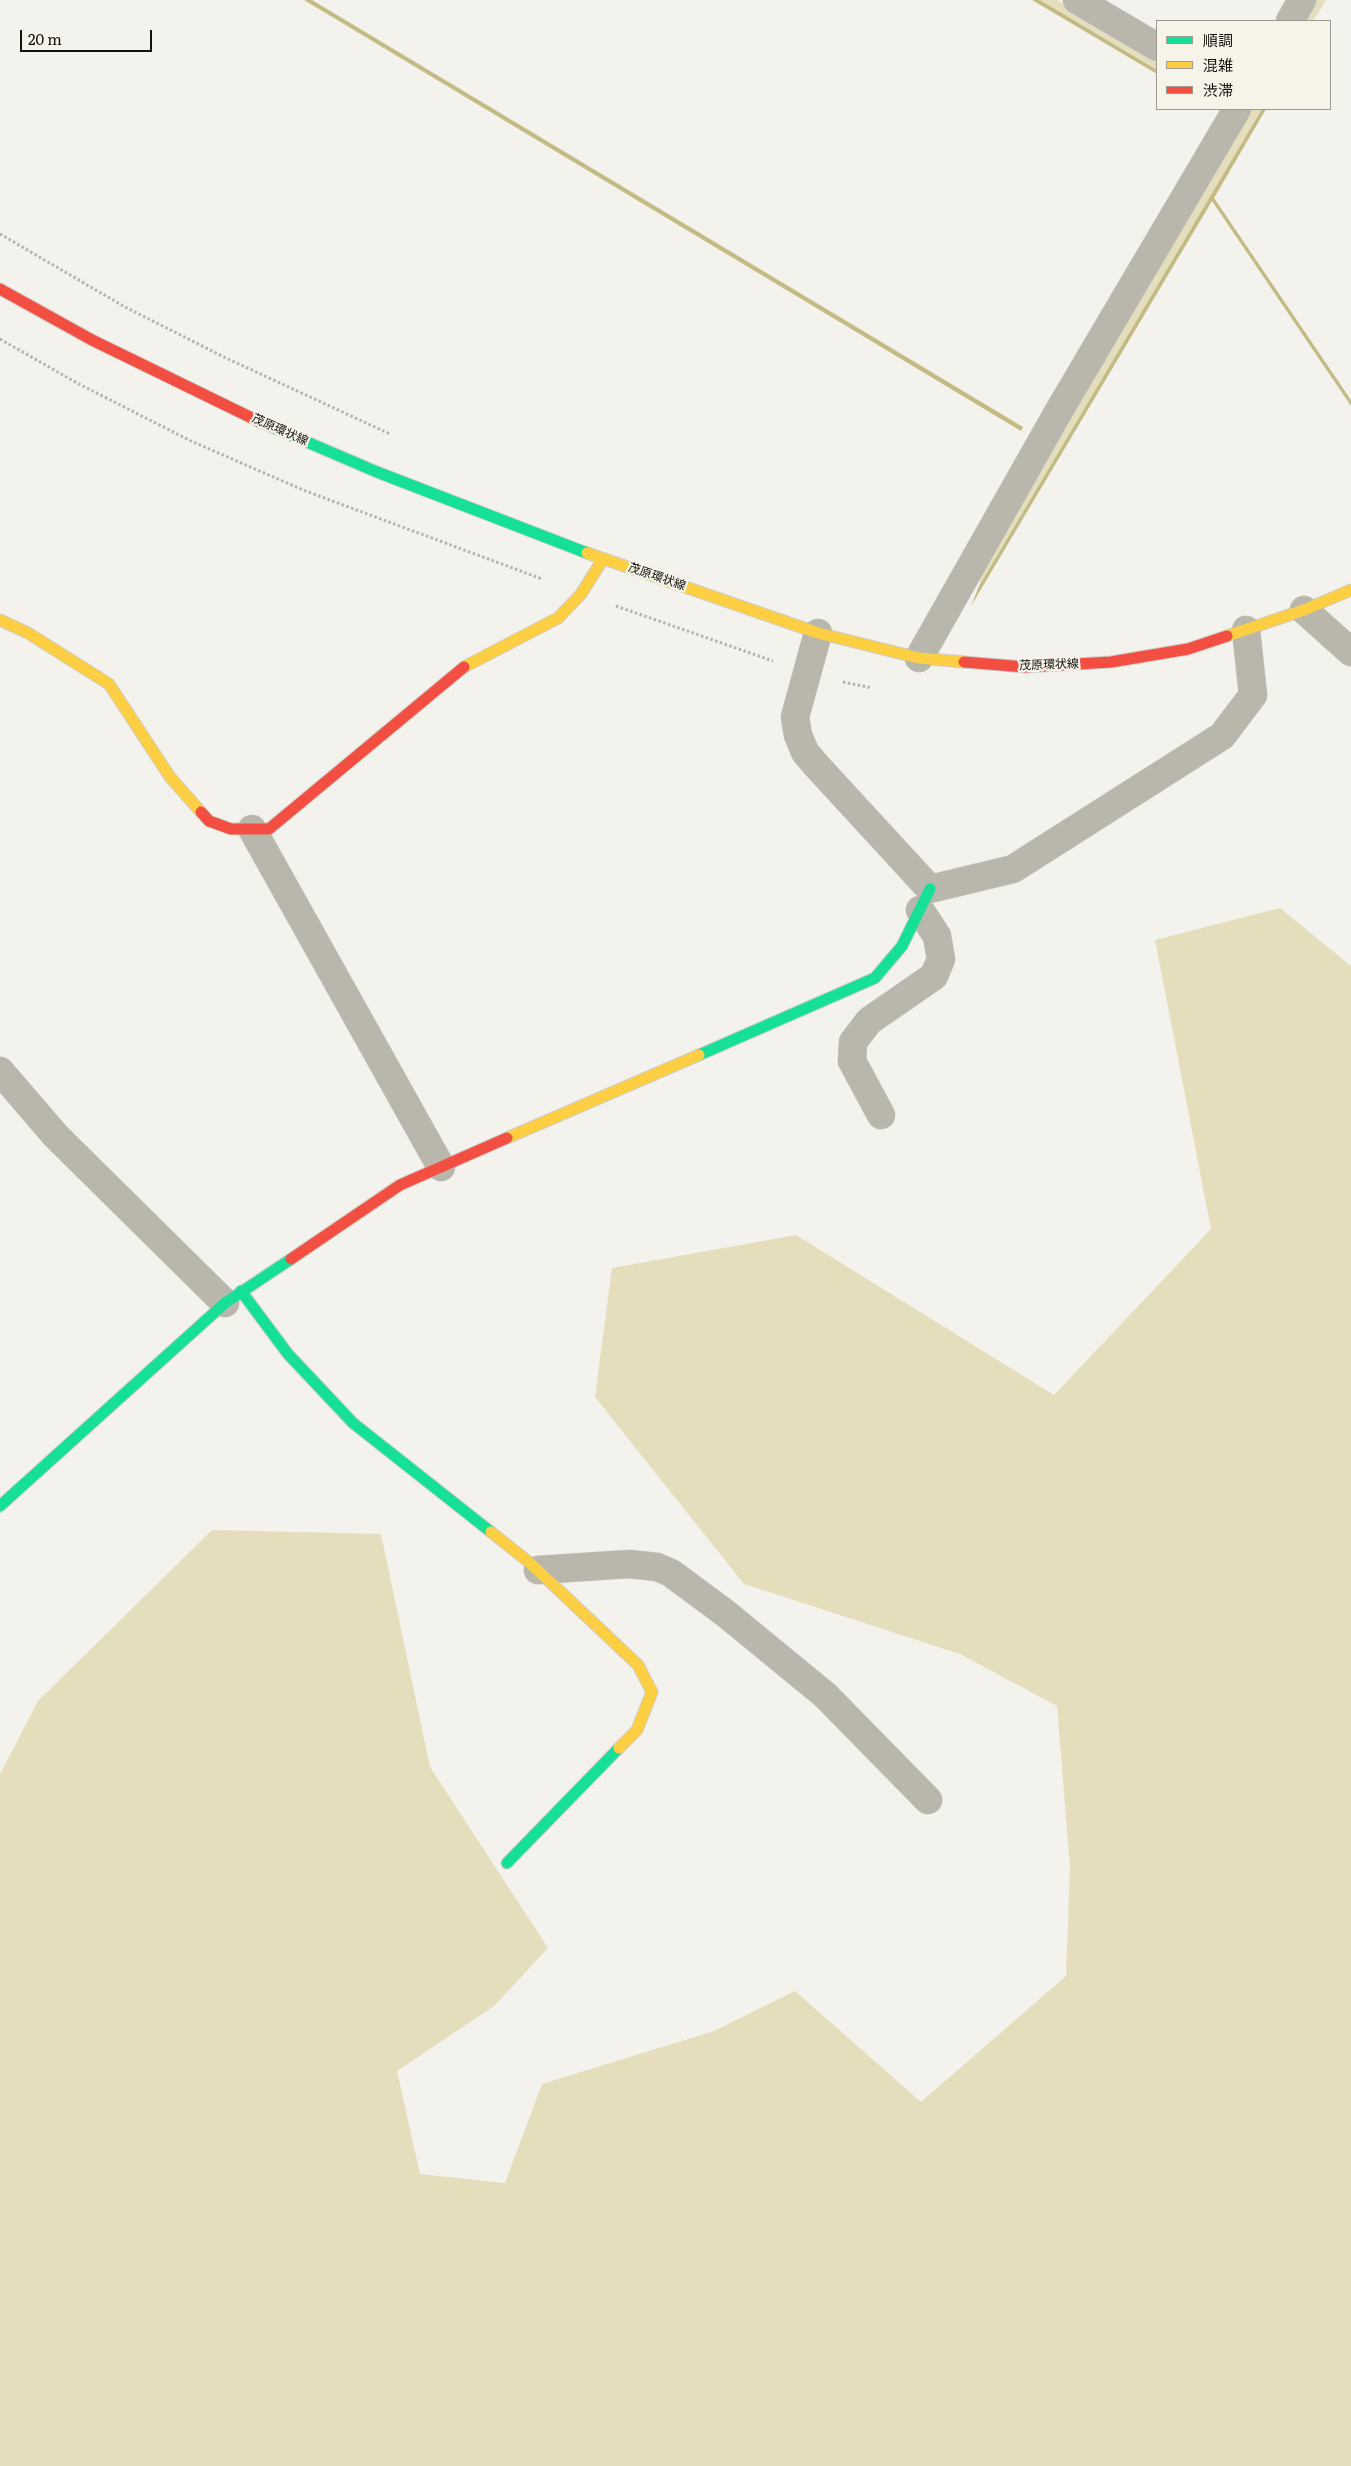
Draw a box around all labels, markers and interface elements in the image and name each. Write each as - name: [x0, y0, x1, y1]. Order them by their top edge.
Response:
- scale bar: [22, 20, 155, 52]
- legend: [1156, 20, 1331, 110]
- text: 20 m: [28, 27, 62, 50]
- text: 順調: [1203, 28, 1233, 51]
- text: 混雑: [1203, 53, 1233, 76]
- text: 渋滞: [1203, 78, 1233, 101]
- street label: 茂原環状線: [250, 411, 310, 449]
- street label: 茂原環状線: [626, 560, 688, 594]
- street label: 茂原環状線: [1019, 657, 1079, 673]

